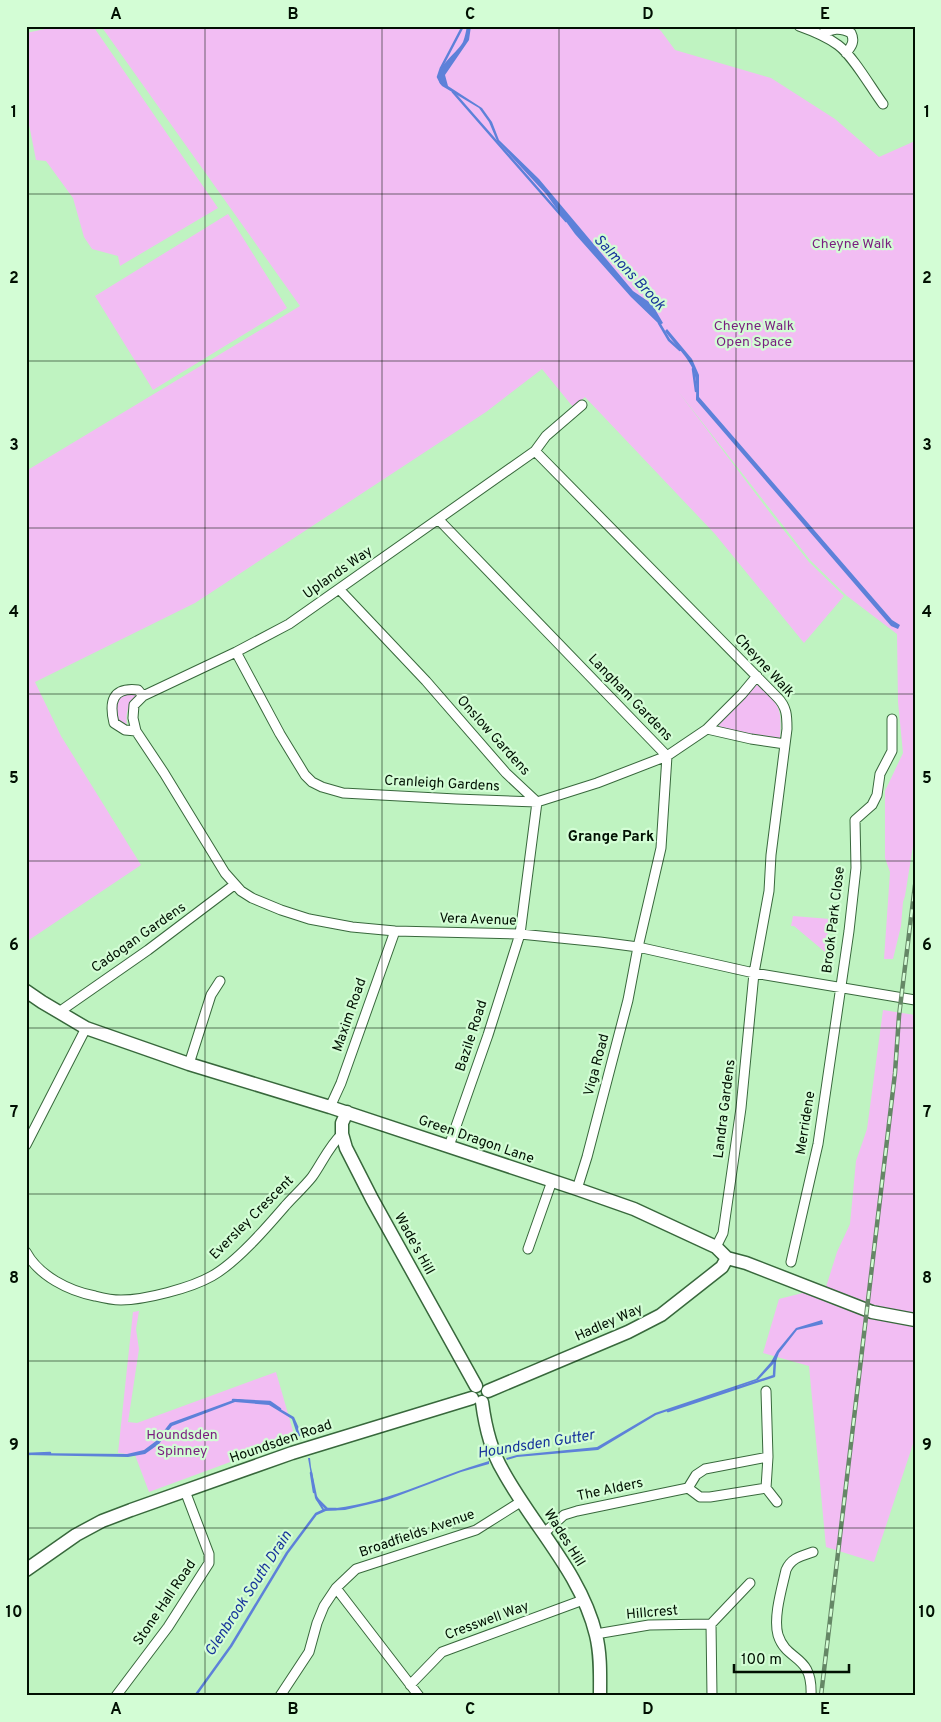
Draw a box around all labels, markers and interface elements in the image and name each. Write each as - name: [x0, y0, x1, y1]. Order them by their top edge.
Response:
- text: A: [110, 5, 122, 25]
- text: B: [287, 5, 299, 25]
- text: C: [465, 5, 475, 25]
- text: D: [642, 5, 654, 25]
- text: E: [820, 5, 830, 25]
- text: 1: [11, 103, 17, 123]
- text: 1: [924, 103, 930, 123]
- water label: Salmons Brook: [589, 231, 669, 315]
- park label: Cheyne Walk: [812, 236, 892, 253]
- text: 2: [9, 269, 19, 289]
- text: 2: [922, 269, 932, 289]
- park label: Cheyne Walk Open Space: [714, 318, 794, 351]
- text: 3: [9, 436, 19, 456]
- text: 3: [922, 436, 932, 456]
- street label: Uplands Way: [300, 543, 376, 603]
- text: 4: [9, 603, 19, 623]
- text: 4: [922, 603, 932, 623]
- street label: Cheyne Walk: [730, 631, 798, 701]
- street label: Langham Gardens: [584, 651, 676, 745]
- street label: Onslow Gardens: [453, 693, 533, 779]
- text: 5: [9, 769, 19, 789]
- text: 5: [922, 769, 932, 789]
- street label: Cranleigh Gardens: [384, 772, 500, 796]
- district label: Grange Park: [568, 828, 654, 847]
- street label: Brook Park Close: [819, 866, 849, 974]
- street label: Cadogan Gardens: [88, 899, 190, 977]
- street label: Vera Avenue: [439, 910, 517, 930]
- text: 6: [9, 936, 19, 956]
- text: 6: [922, 936, 932, 956]
- street label: Maxim Road: [329, 976, 371, 1054]
- street label: Bazile Road: [452, 998, 492, 1074]
- street label: Viga Road: [581, 1032, 613, 1098]
- street label: Landra Gardens: [711, 1059, 739, 1159]
- street label: Merridene: [793, 1090, 819, 1156]
- text: 7: [10, 1103, 18, 1123]
- text: 7: [923, 1103, 931, 1123]
- street label: Green Dragon Lane: [416, 1112, 536, 1168]
- street label: Eversley Crescent: [207, 1173, 297, 1263]
- street label: Wade's Hill: [390, 1210, 438, 1278]
- text: 8: [9, 1269, 19, 1289]
- text: 8: [922, 1269, 932, 1289]
- street label: Hadley Way: [573, 1301, 645, 1345]
- street label: Houndsden Road: [228, 1417, 334, 1467]
- water label: Houndsden Gutter: [476, 1426, 597, 1464]
- park label: Houndsden Spinney: [146, 1427, 218, 1460]
- text: 9: [9, 1436, 19, 1456]
- text: 9: [922, 1436, 932, 1456]
- street label: The Alders: [575, 1475, 645, 1505]
- street label: Broadfields Avenue: [357, 1506, 477, 1562]
- street label: Wades Hill: [540, 1506, 588, 1570]
- water label: Glenbrook South Drain: [201, 1528, 297, 1660]
- street label: Stone Hall Road: [130, 1557, 200, 1649]
- street label: Cresswell Way: [443, 1598, 531, 1644]
- street label: Hillcrest: [625, 1602, 679, 1624]
- text: 10: [6, 1603, 22, 1623]
- text: 10: [919, 1603, 935, 1623]
- scale bar: [734, 1642, 848, 1674]
- text: 100 m: [741, 1651, 782, 1670]
- text: A: [110, 1700, 122, 1720]
- text: B: [287, 1700, 299, 1720]
- text: C: [465, 1700, 475, 1720]
- text: D: [642, 1700, 654, 1720]
- text: E: [820, 1700, 830, 1720]

